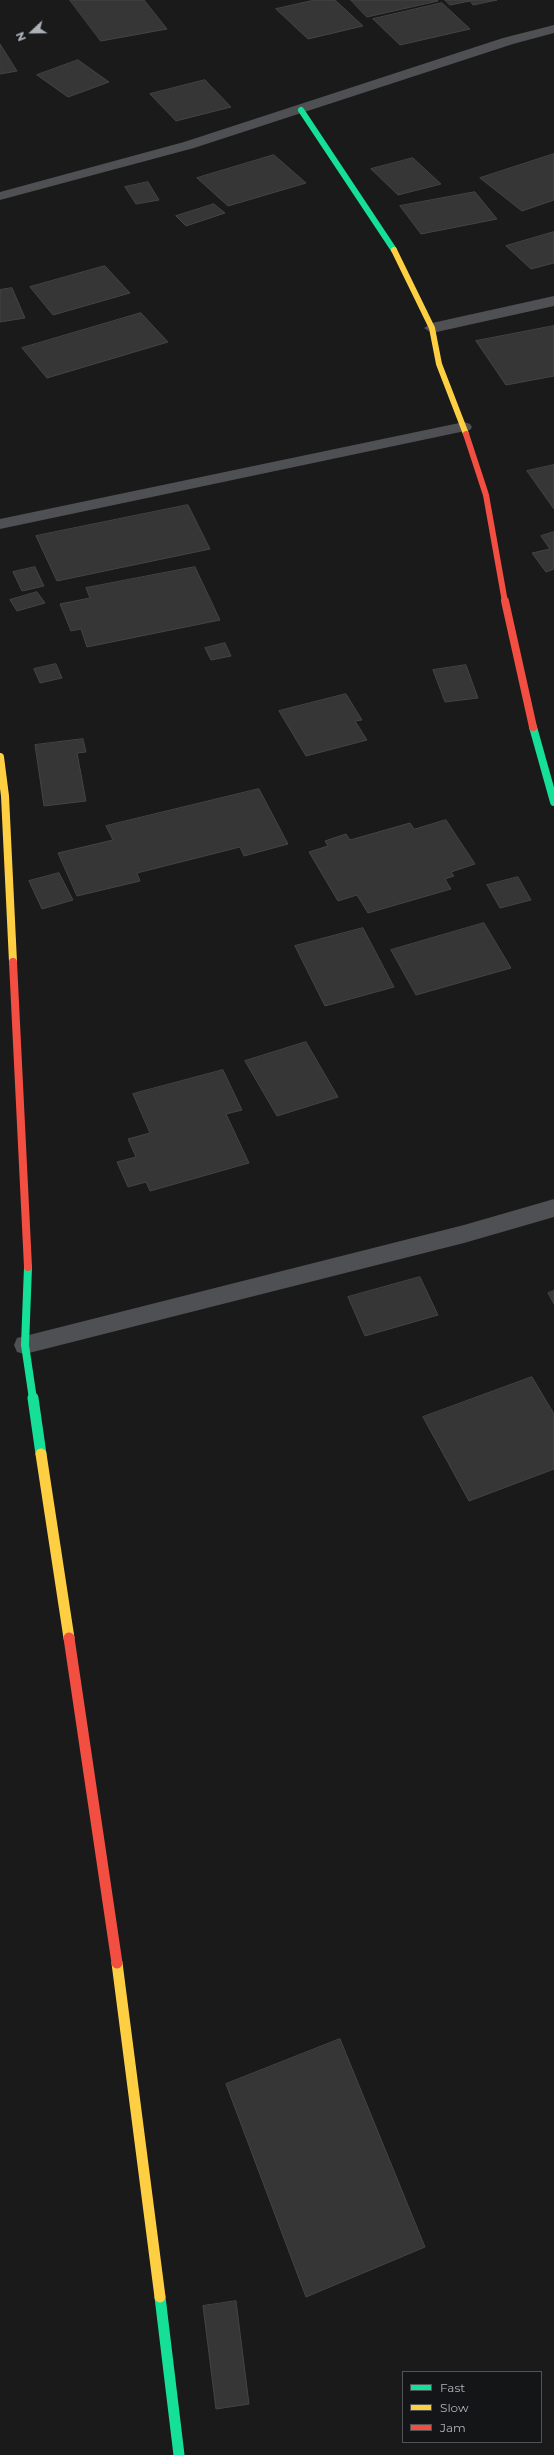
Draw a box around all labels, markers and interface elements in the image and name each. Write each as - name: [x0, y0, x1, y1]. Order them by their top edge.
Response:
- north arrow: [12, 12, 52, 52]
- text: N: [13, 30, 29, 43]
- legend: [402, 2371, 542, 2443]
- text: Fast: [440, 2380, 465, 2395]
- text: Slow: [440, 2400, 469, 2415]
- text: Jam: [440, 2420, 466, 2435]

